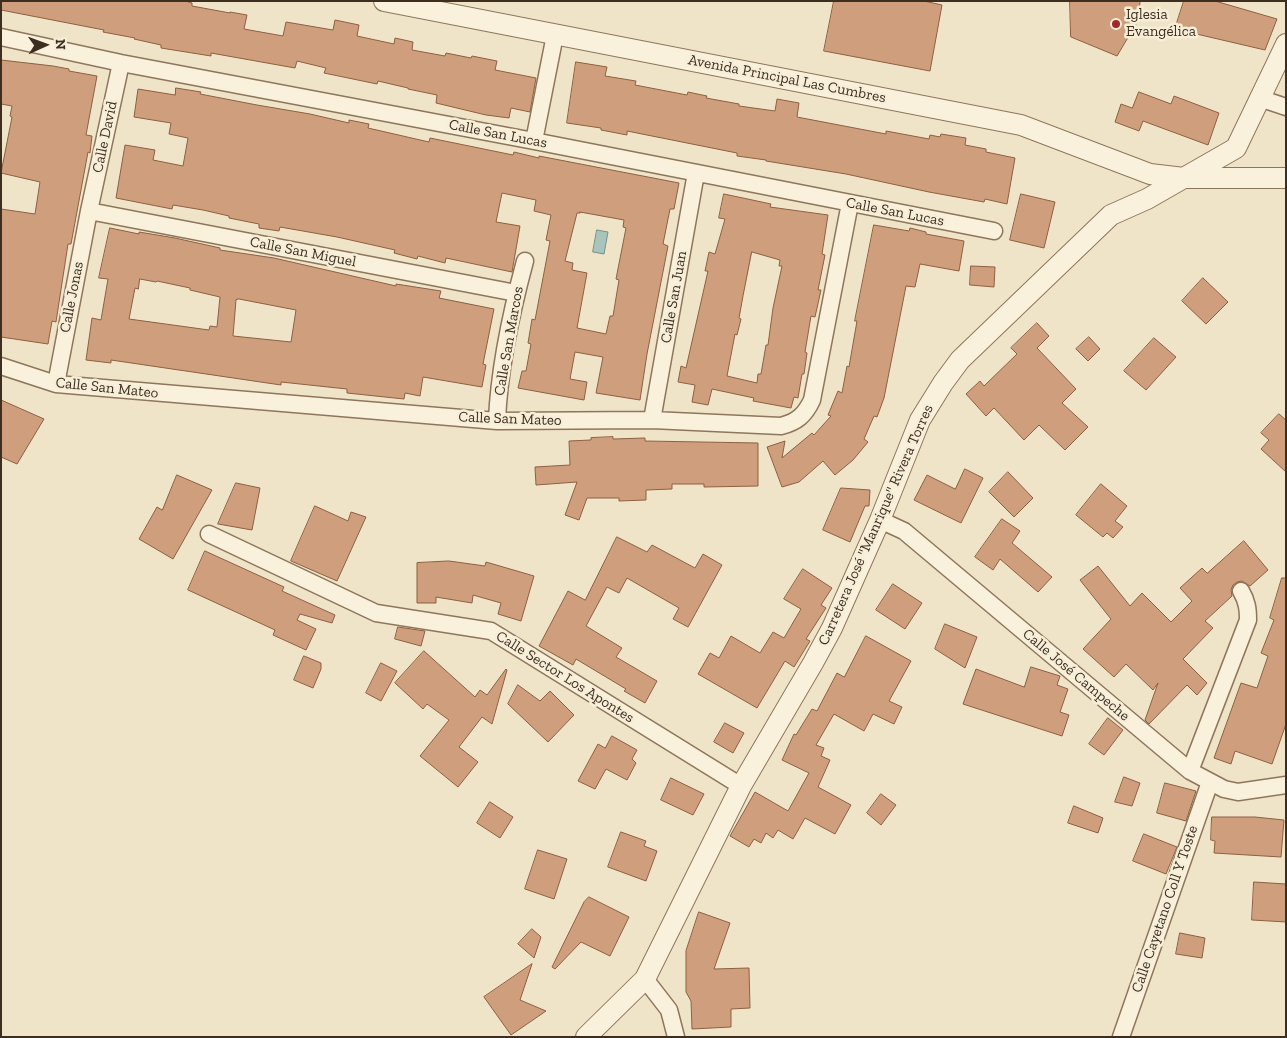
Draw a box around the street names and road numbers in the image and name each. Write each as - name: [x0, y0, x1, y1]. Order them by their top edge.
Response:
- street label: Avenida Principal Las Cumbres: [687, 51, 887, 107]
- street label: Calle David: [89, 99, 121, 175]
- street label: Calle San Lucas: [447, 116, 549, 152]
- street label: Calle San Lucas: [844, 194, 946, 230]
- street label: Calle San Miguel: [248, 233, 358, 271]
- street label: Calle San Juan: [657, 249, 691, 345]
- street label: Calle Jonas: [56, 260, 88, 334]
- street label: Calle San Marcos: [491, 285, 527, 397]
- street label: Calle San Mateo: [55, 374, 159, 402]
- street label: Carretera José "Manrique" Rivera Torres: [815, 402, 937, 648]
- street label: Calle San Mateo: [458, 408, 562, 430]
- street label: Calle José Campeche: [1019, 625, 1133, 725]
- street label: Calle Sector Los Apontes: [493, 627, 637, 727]
- street label: Calle Cayetano Coll Y Toste: [1128, 823, 1202, 995]

